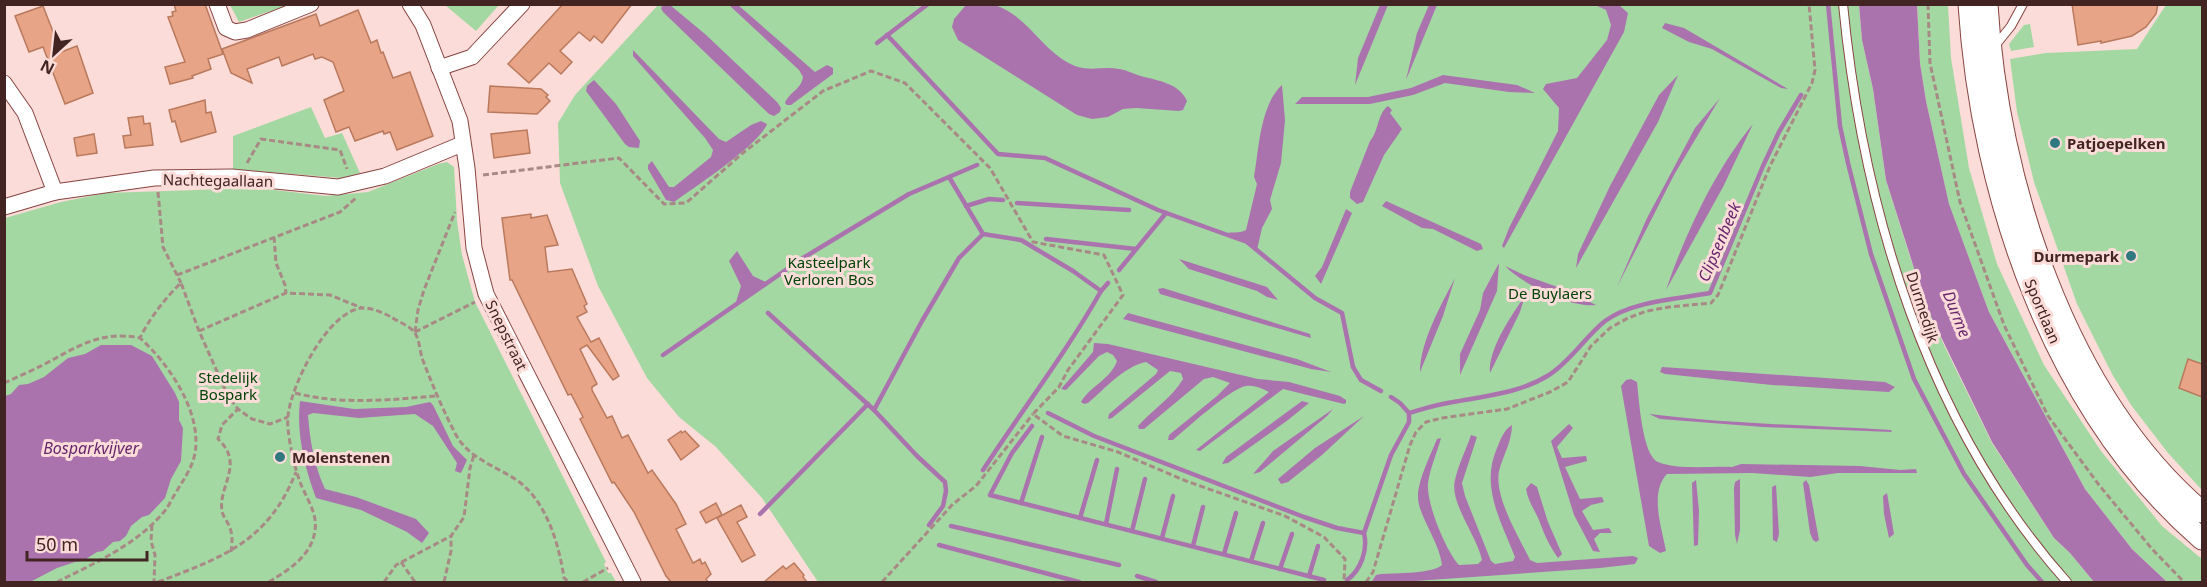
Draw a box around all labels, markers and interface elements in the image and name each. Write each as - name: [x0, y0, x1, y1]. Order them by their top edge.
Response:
- north arrow: [24, 24, 84, 84]
- text: N: [36, 55, 58, 80]
- place label: Patjoepelken: [2067, 133, 2166, 153]
- marker: Patjoepelken: [2048, 136, 2062, 150]
- street label: Nachtegaallaan: [163, 169, 273, 191]
- water label: Clipsenbeek: [1692, 198, 1746, 285]
- place label: Durmepark: [2034, 246, 2120, 266]
- marker: Durmepark: [2124, 249, 2138, 263]
- park label: Kasteelpark Verloren Bos: [784, 252, 874, 289]
- street label: Durmedijk: [1902, 269, 1944, 345]
- street label: Sportlaan: [2020, 276, 2066, 346]
- park label: De Buylaers: [1508, 283, 1592, 303]
- water label: Durme: [1938, 287, 1976, 341]
- street label: Snepstraat: [481, 296, 533, 374]
- park label: Stedelijk Bospark: [198, 367, 258, 404]
- water label: Bosparkvijver: [43, 437, 139, 459]
- place label: Molenstenen: [292, 447, 390, 467]
- marker: Molenstenen: [273, 450, 287, 464]
- scale bar: [27, 524, 147, 562]
- text: 50 m: [36, 532, 78, 556]

